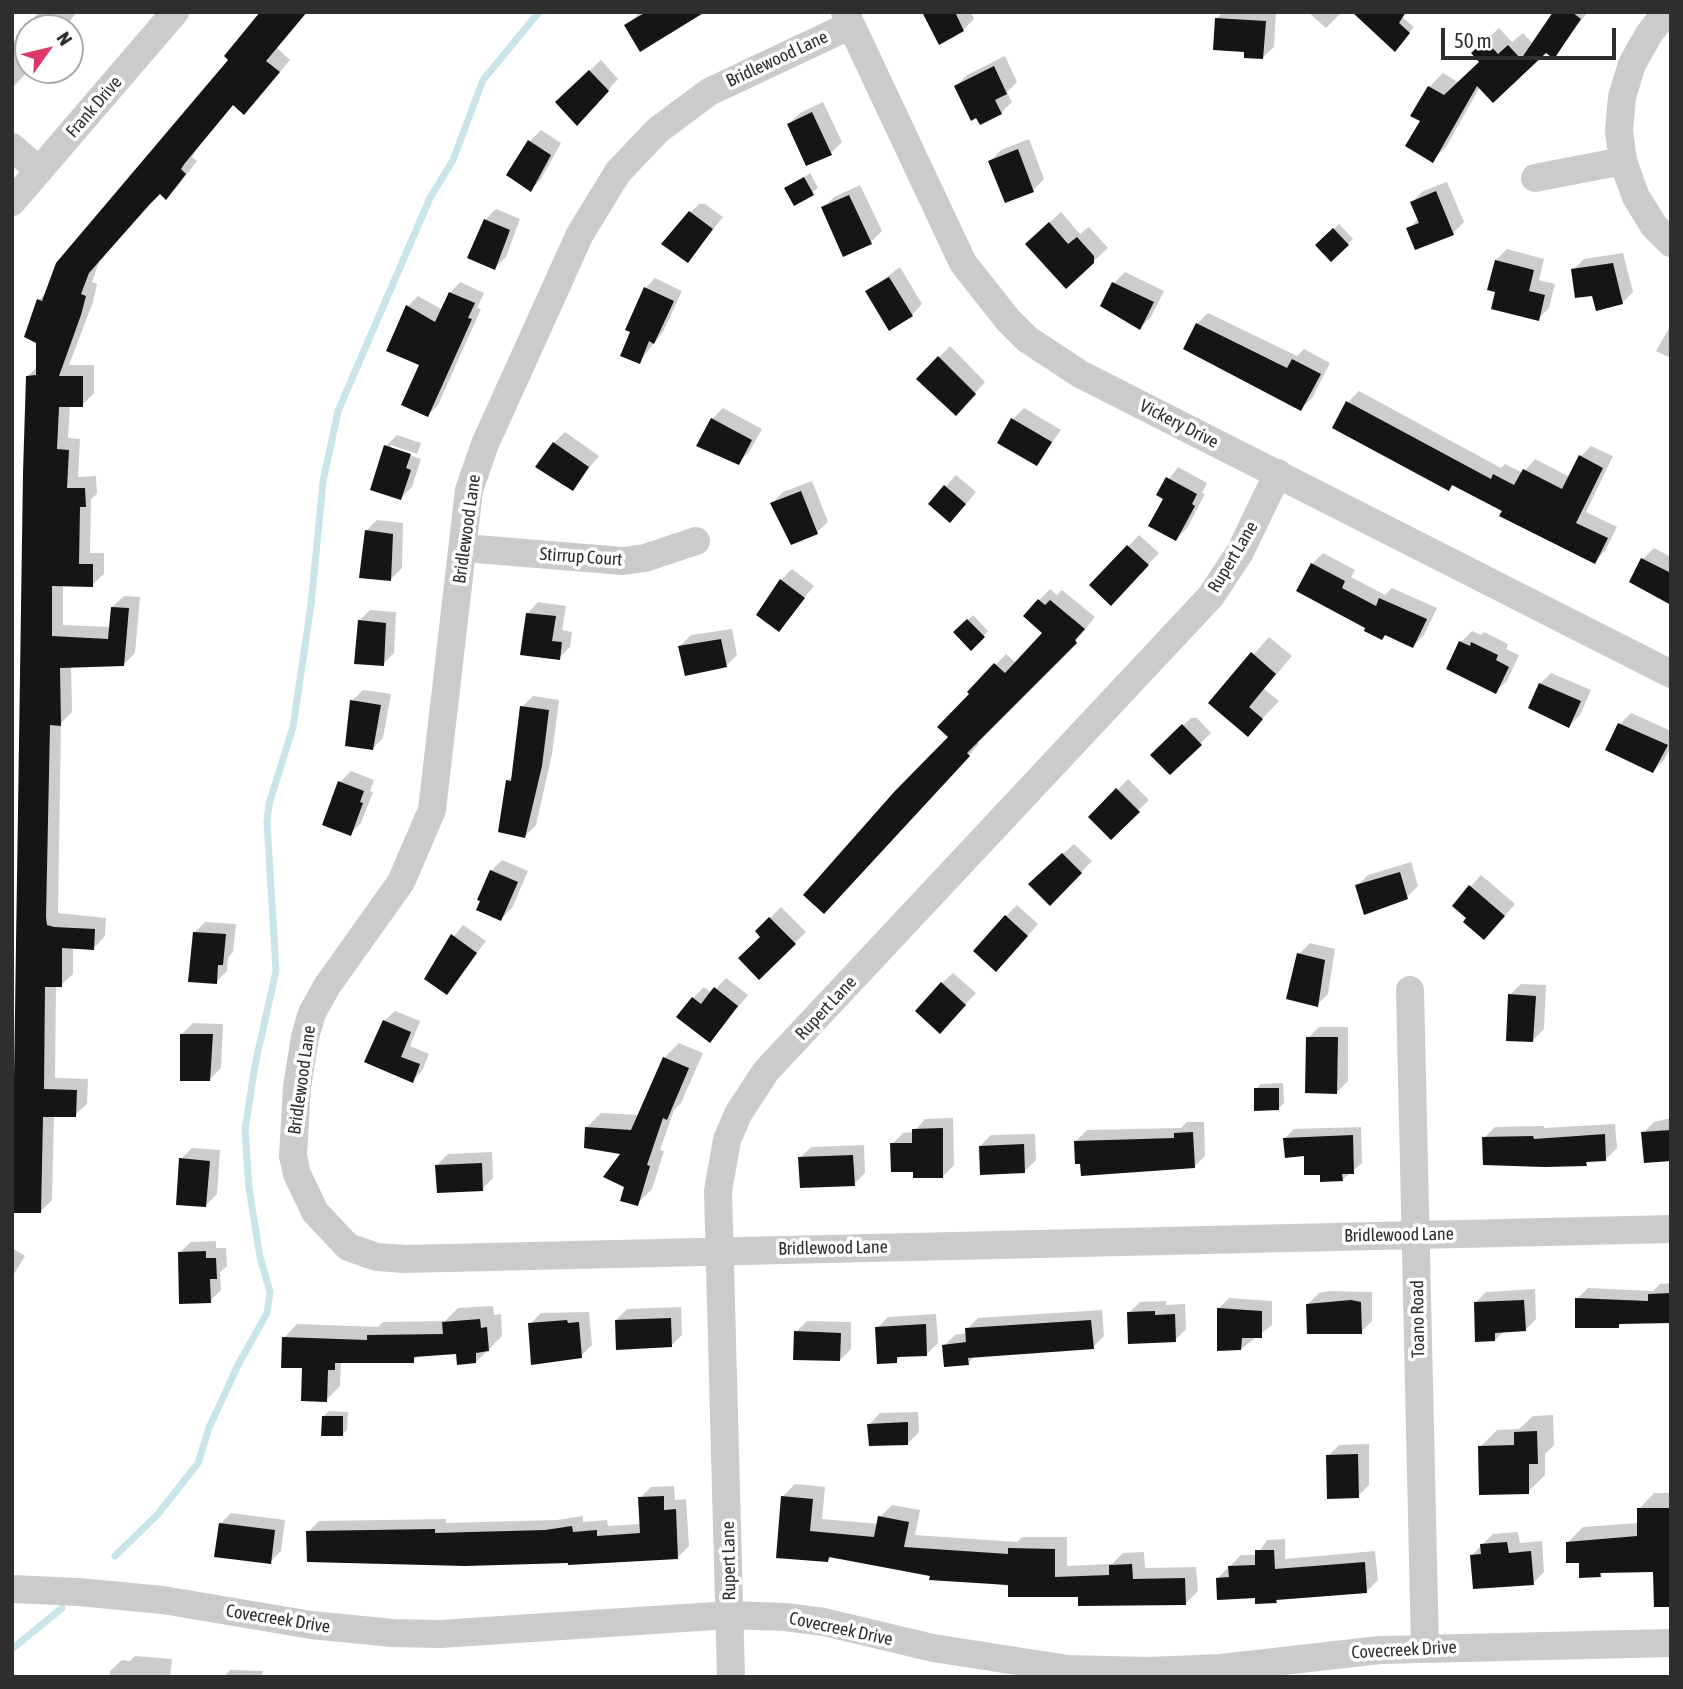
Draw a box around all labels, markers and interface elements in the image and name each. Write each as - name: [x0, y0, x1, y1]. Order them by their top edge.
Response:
- north arrow: [14, 14, 84, 84]
- scale bar: [1445, 14, 1620, 58]
- street label: Bridlewood Lane: [723, 26, 831, 92]
- text: N: [52, 28, 77, 49]
- text: 50 m: [1454, 28, 1492, 52]
- street label: Frank Drive: [61, 72, 127, 142]
- street label: Vickery Drive: [1136, 395, 1222, 453]
- street label: Bridlewood Lane: [449, 473, 485, 585]
- street label: Rupert Lane: [1203, 517, 1263, 597]
- street label: Stirrup Court: [539, 543, 623, 571]
- street label: Rupert Lane: [791, 972, 861, 1044]
- street label: Bridlewood Lane: [284, 1024, 320, 1136]
- street label: Bridlewood Lane: [1344, 1223, 1454, 1247]
- street label: Bridlewood Lane: [778, 1236, 888, 1260]
- street label: Toano Road: [1407, 1280, 1429, 1358]
- street label: Rupert Lane: [718, 1521, 740, 1601]
- street label: Covecreek Drive: [224, 1600, 332, 1638]
- street label: Covecreek Drive: [787, 1607, 895, 1651]
- street label: Covecreek Drive: [1351, 1636, 1457, 1664]

